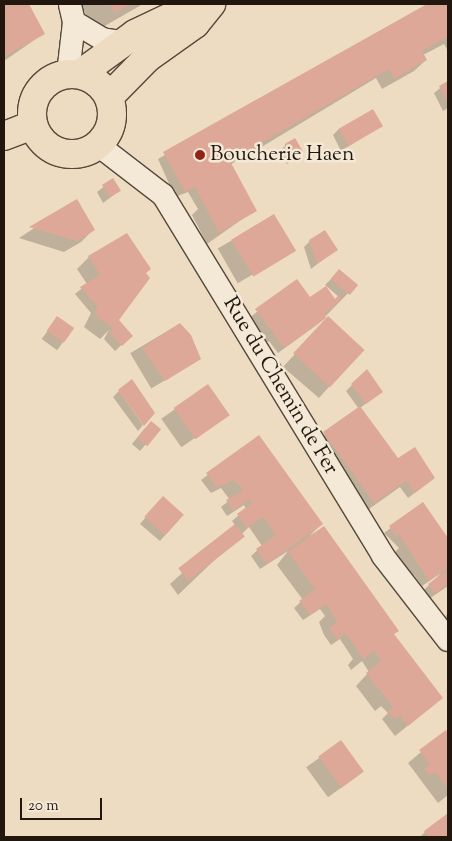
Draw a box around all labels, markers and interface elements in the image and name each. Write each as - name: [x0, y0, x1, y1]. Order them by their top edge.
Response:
- place label: Boucherie Haen: [210, 142, 354, 168]
- marker: Boucherie Haen: [194, 149, 206, 161]
- street label: Rue du Chemin de Fer: [217, 293, 343, 479]
- scale bar: [22, 788, 105, 820]
- text: 20 m: [28, 796, 59, 817]

